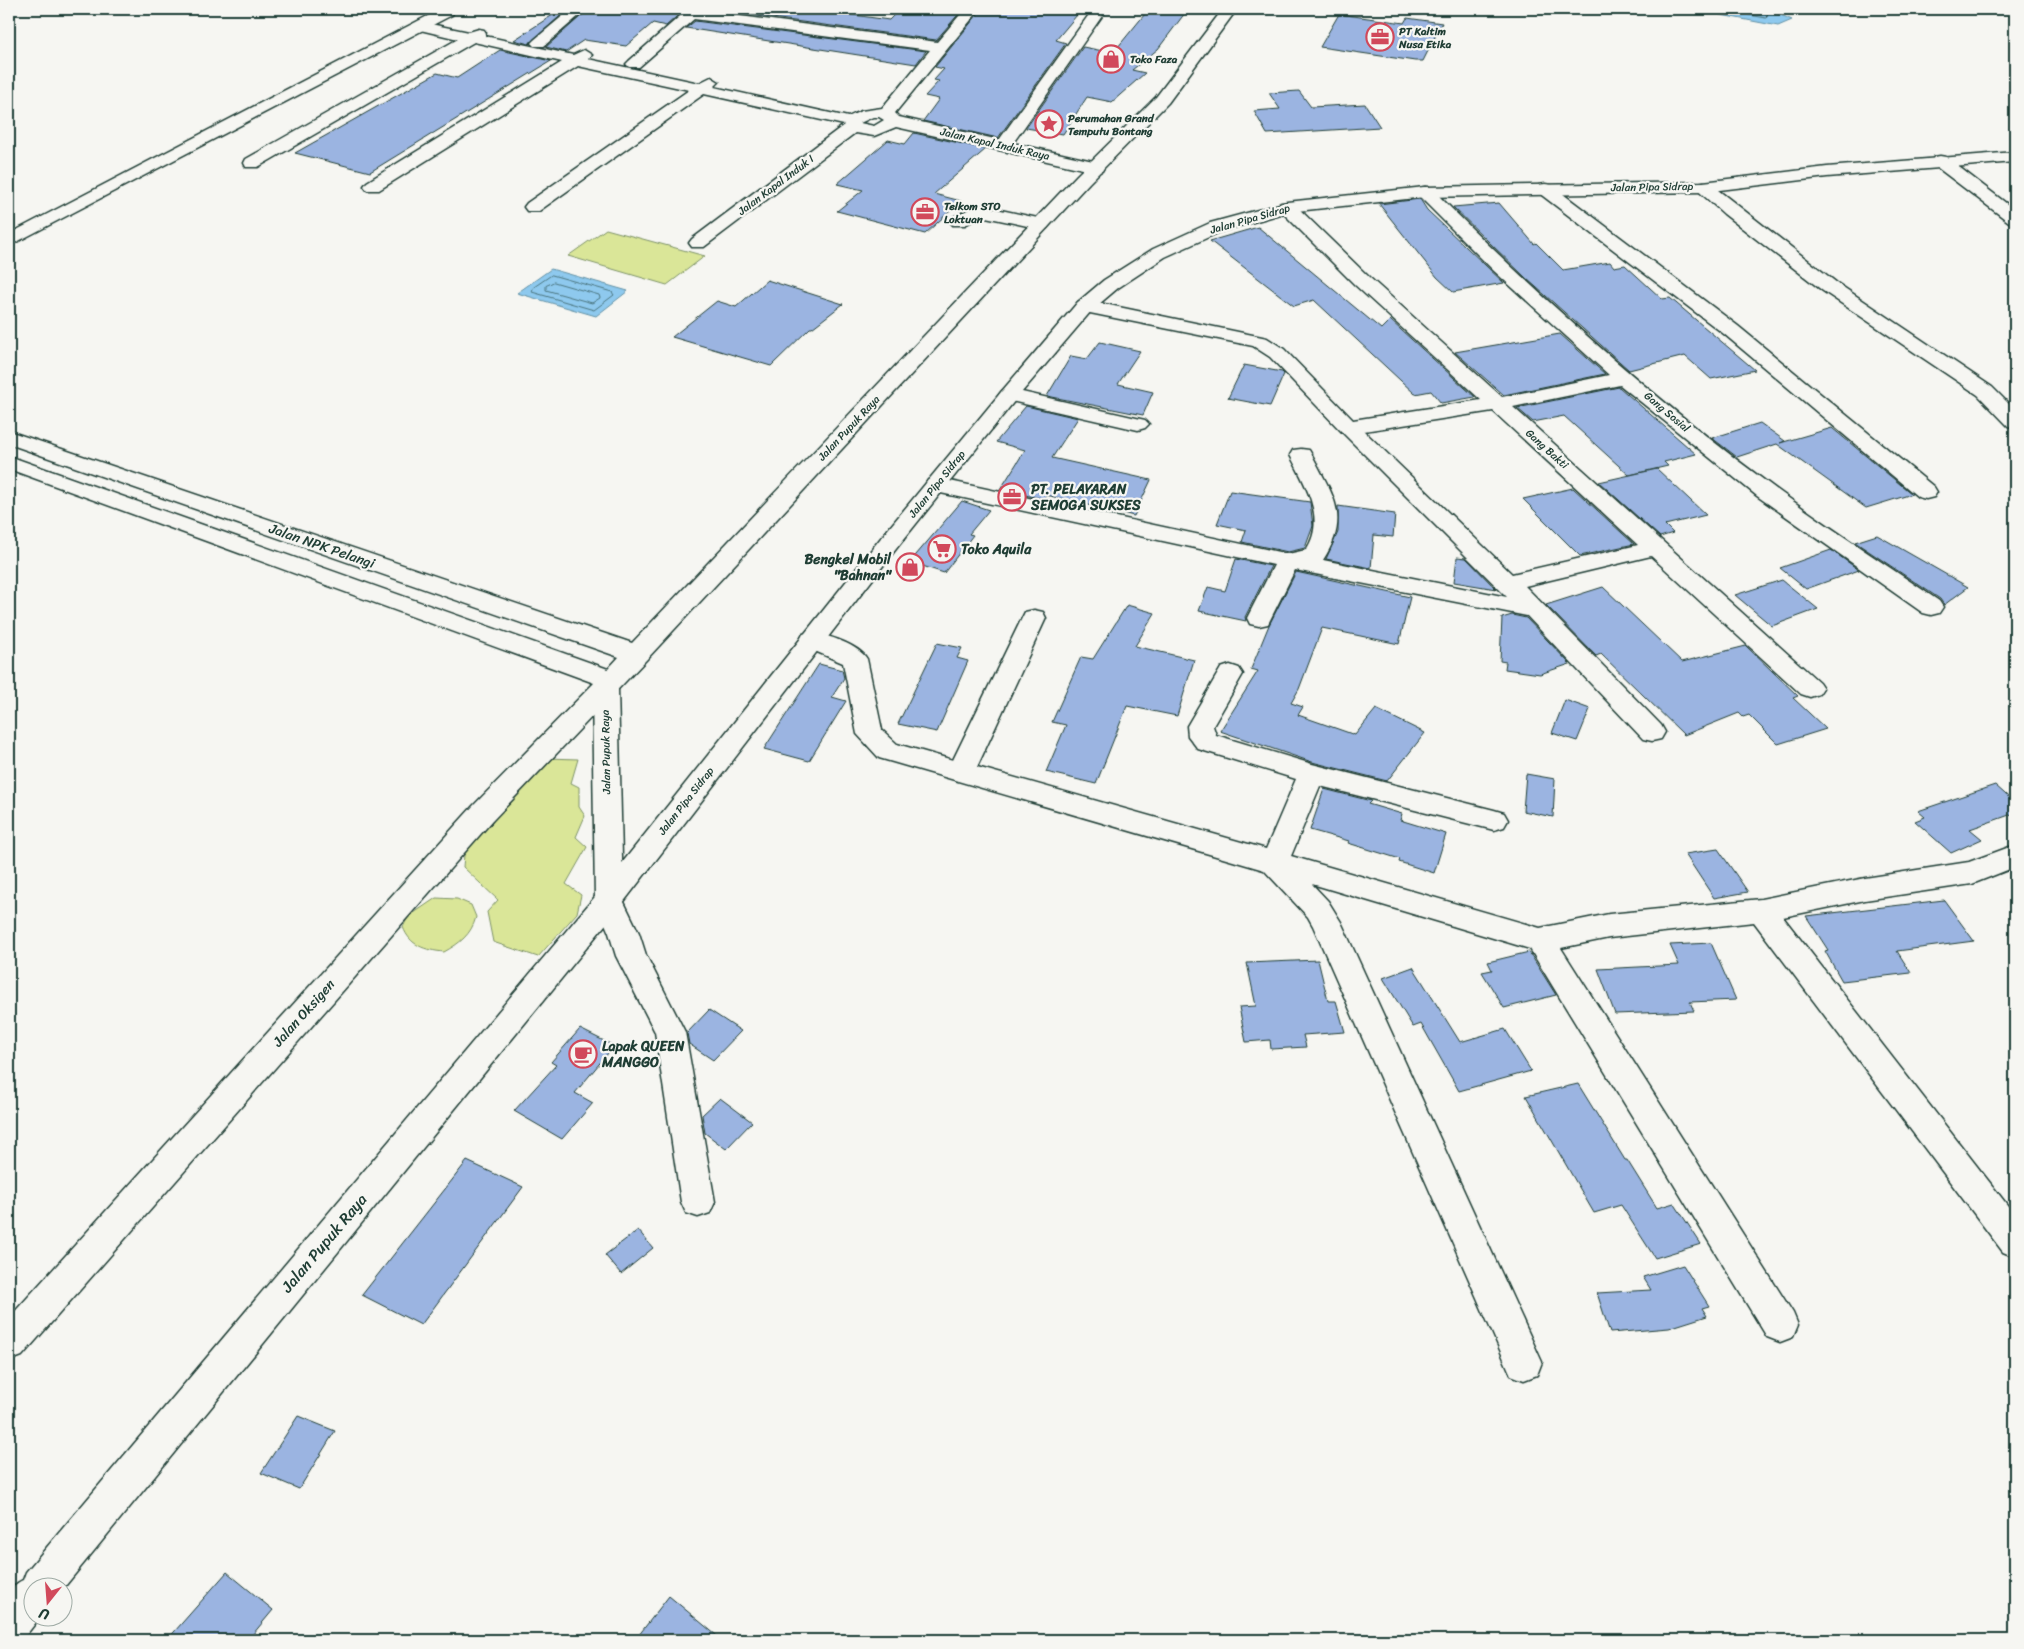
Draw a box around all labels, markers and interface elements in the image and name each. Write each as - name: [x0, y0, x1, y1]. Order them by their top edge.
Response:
- office icon: PT Kaltim Nusa Etika: [1365, 22, 1395, 52]
- place label: PT Kaltim Nusa Etika: [1398, 22, 1452, 54]
- shop icon: Toko Faza: [1096, 44, 1126, 74]
- place label: Toko Faza: [1130, 50, 1178, 69]
- place icon: Perumahan Grand Temputu Bontang: [1034, 109, 1064, 139]
- place label: Perumahan Grand Temputu Bontang: [1068, 109, 1155, 141]
- street label: Jalan Kapal Induk Raya: [937, 122, 1052, 166]
- street label: Jalan Kapal Induk I: [733, 149, 819, 221]
- street label: Jalan Pipa Sidrap: [1610, 177, 1694, 197]
- office icon: Telkom STO Loktuan: [910, 197, 940, 227]
- place label: Telkom STO Loktuan: [944, 197, 1001, 229]
- street label: Jalan Pipa Sidrap: [1207, 198, 1292, 240]
- street label: Gang Sosial: [1640, 387, 1695, 438]
- street label: Jalan Pupuk Raya: [813, 390, 885, 466]
- street label: Gang Bakti: [1521, 424, 1574, 474]
- street label: Jalan Pipa Sidrap: [903, 446, 970, 523]
- place label: PT. PELAYARAN SEMOGA SUKSES: [1030, 477, 1141, 518]
- office icon: PT. PELAYARAN SEMOGA SUKSES: [997, 482, 1027, 512]
- street label: Jalan NPK Pelangi: [265, 516, 379, 576]
- supermarket icon: Toko Aquila: [927, 534, 957, 564]
- place label: Toko Aquila: [961, 537, 1032, 562]
- place label: Bengkel Mobil "Bahnan": [804, 547, 892, 588]
- shop icon: Bengkel Mobil "Bahnan": [895, 552, 925, 582]
- street label: Jalan Pupuk Raya: [596, 709, 616, 795]
- street label: Jalan Pipa Sidrap: [653, 763, 719, 840]
- street label: Jalan Oksigen: [266, 973, 342, 1053]
- place label: Lapak QUEEN MANGGO: [601, 1034, 685, 1075]
- cafe icon: Lapak QUEEN MANGGO: [568, 1039, 598, 1069]
- street label: Jalan Pupuk Raya: [273, 1187, 374, 1300]
- north arrow: [22, 1576, 72, 1626]
- text: U: [36, 1600, 52, 1627]

